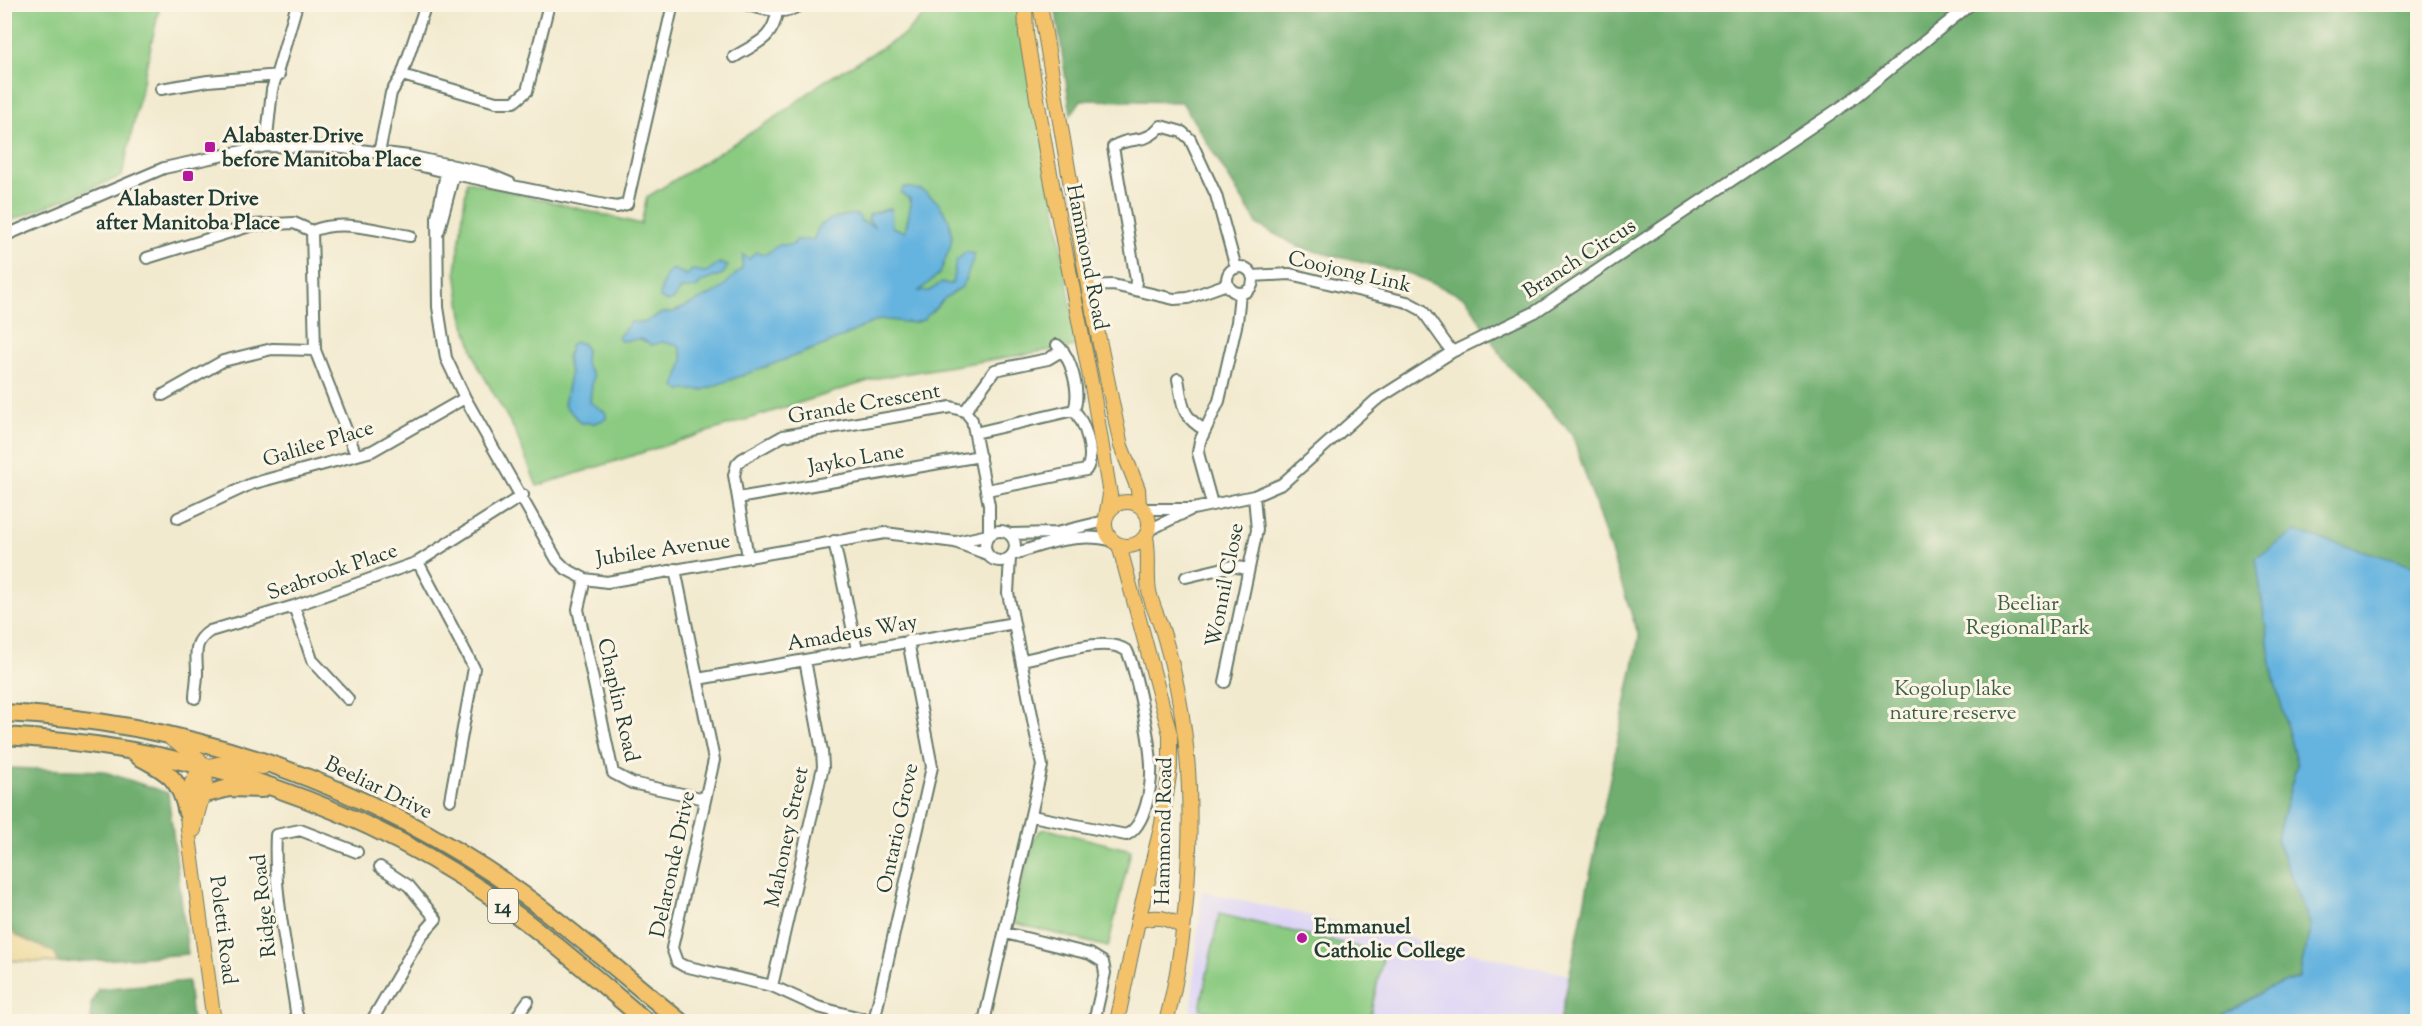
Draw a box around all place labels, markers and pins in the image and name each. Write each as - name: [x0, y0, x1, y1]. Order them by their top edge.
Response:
- place label: Alabaster Drive before Manitoba Place: [221, 122, 422, 176]
- marker: Alabaster Drive before Manitoba Place: [203, 140, 217, 154]
- marker: Alabaster Drive after Manitoba Place: [181, 169, 195, 183]
- place label: Alabaster Drive after Manitoba Place: [96, 185, 280, 239]
- place label: Emmanuel Catholic College: [1314, 913, 1466, 967]
- marker: Emmanuel Catholic College: [1295, 931, 1309, 945]

